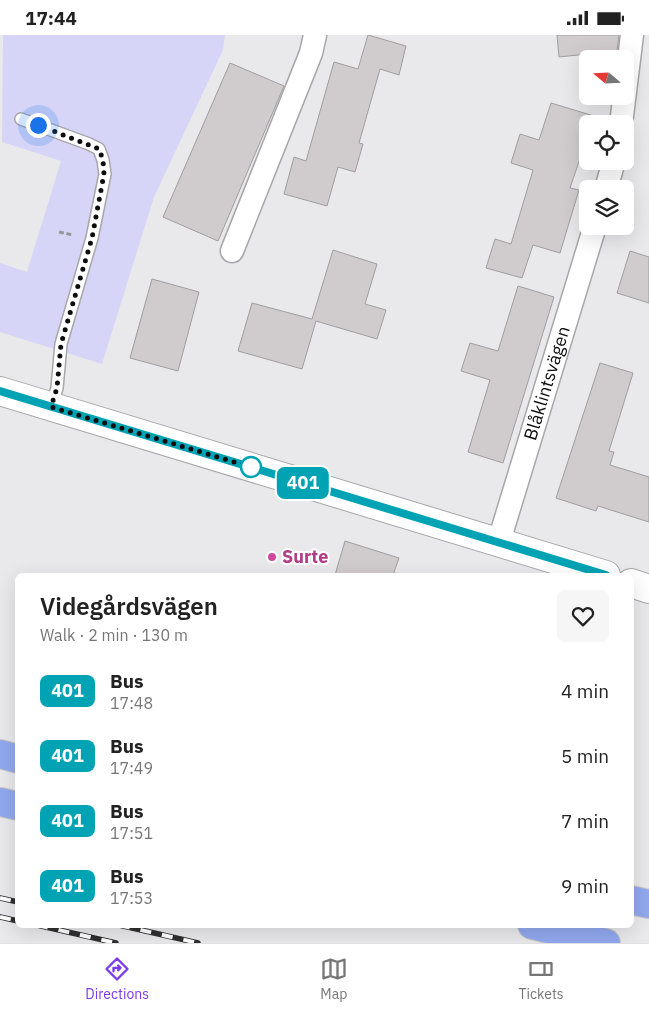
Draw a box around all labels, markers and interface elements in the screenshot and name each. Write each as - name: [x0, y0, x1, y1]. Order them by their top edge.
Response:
- text: 17:44: [25, 6, 77, 30]
- north arrow: [579, 50, 634, 105]
- map controls: [579, 50, 634, 235]
- your location: [26, 113, 51, 138]
- button: locate: [579, 115, 634, 170]
- button: layers: [579, 180, 634, 235]
- street label: Blåklintsvägen: [518, 323, 575, 443]
- unlabelled marker: [240, 456, 262, 478]
- line badge: 401: [274, 467, 332, 499]
- text: 401: [287, 471, 319, 494]
- place label: Surte: [282, 545, 328, 568]
- marker: Surte: [266, 551, 278, 563]
- text: Videgårdsvägen: [40, 590, 218, 622]
- button: heart: [557, 590, 609, 642]
- text: Walk · 2 min · 130 m: [40, 625, 188, 645]
- text: Bus: [110, 669, 144, 693]
- text: 401: [51, 679, 84, 702]
- text: 4 min: [561, 679, 609, 703]
- text: 17:48: [110, 693, 153, 713]
- text: Bus: [110, 734, 144, 758]
- text: 401: [51, 744, 84, 767]
- text: 5 min: [561, 744, 609, 768]
- text: 17:49: [110, 758, 153, 778]
- text: Bus: [110, 799, 144, 823]
- text: 401: [51, 809, 84, 832]
- text: 7 min: [561, 809, 609, 833]
- text: 17:51: [110, 823, 153, 843]
- text: Bus: [110, 864, 144, 888]
- text: 401: [51, 874, 84, 897]
- text: 9 min: [561, 874, 609, 898]
- text: 17:53: [110, 888, 153, 908]
- tab: Directions: [85, 955, 149, 1003]
- tab: Map: [320, 955, 348, 1003]
- tab: Tickets: [519, 955, 564, 1003]

